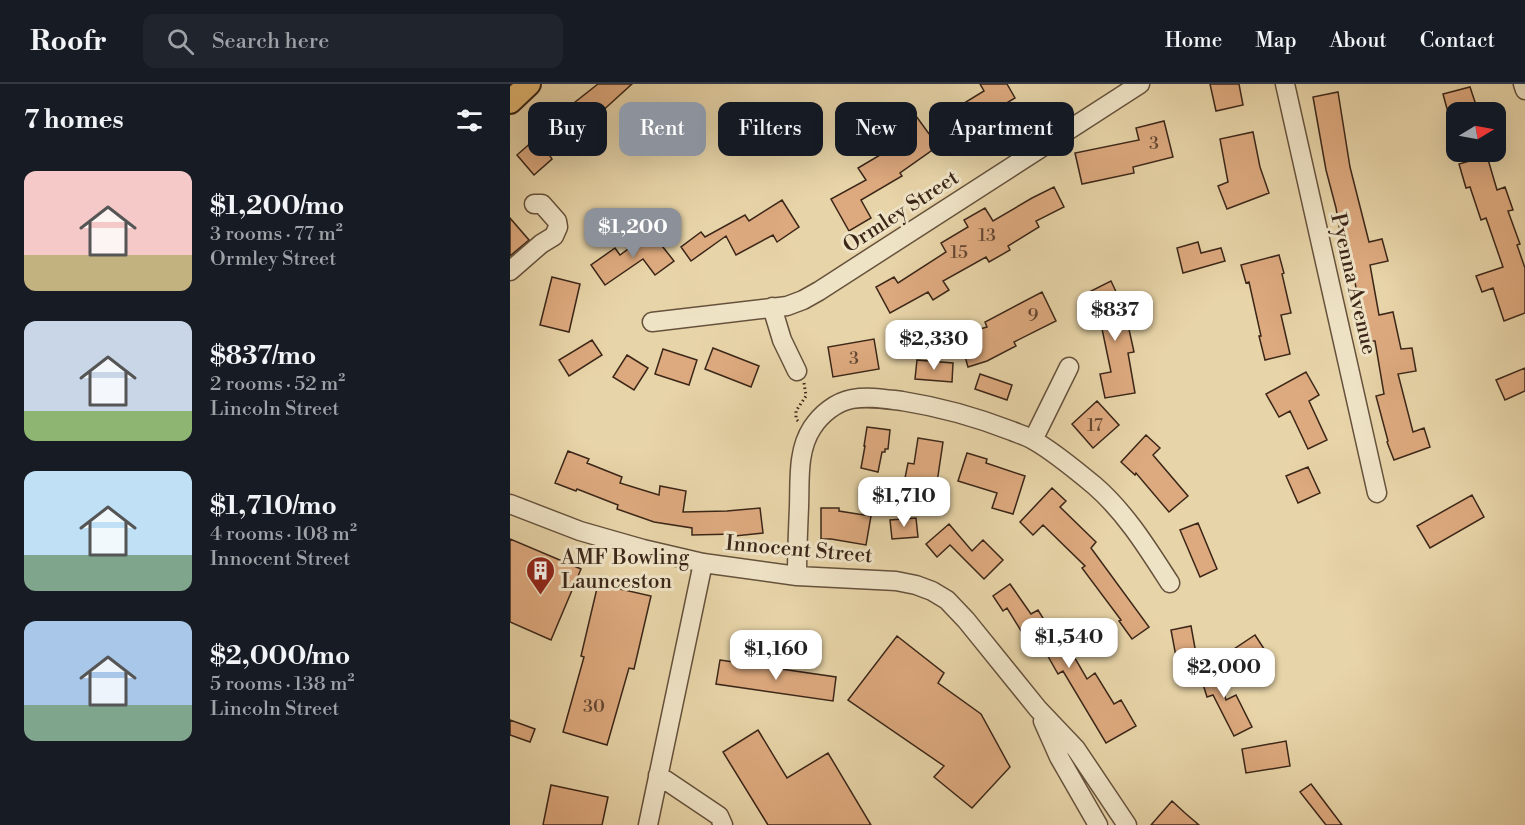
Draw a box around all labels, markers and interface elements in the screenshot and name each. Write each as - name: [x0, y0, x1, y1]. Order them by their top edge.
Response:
- search box: [143, 14, 563, 68]
- text: Roofr: [30, 24, 107, 59]
- icon: search: [164, 25, 197, 58]
- text: Search here: [212, 28, 329, 55]
- text: Home: [1165, 28, 1222, 54]
- text: Map: [1255, 28, 1297, 54]
- text: About: [1330, 28, 1387, 54]
- text: Contact: [1420, 28, 1495, 54]
- chip: Buy: [528, 102, 607, 156]
- chip: Rent: [619, 102, 706, 156]
- chip: Filters: [718, 102, 823, 156]
- chip: New: [835, 102, 917, 156]
- chip: Apartment: [929, 102, 1074, 156]
- north arrow: [1446, 102, 1506, 162]
- map controls: [1446, 102, 1506, 162]
- text: 7 homes: [24, 104, 124, 136]
- icon: filters: [453, 104, 486, 137]
- house number: 3: [1149, 132, 1159, 155]
- street label: Ormley Street: [838, 165, 964, 259]
- text: $1,200/mo: [210, 190, 344, 222]
- icon: home: [72, 195, 144, 267]
- pin: $1,200: [584, 208, 682, 259]
- street label: Pyenna Avenue: [1324, 211, 1382, 357]
- text: $1,200: [598, 215, 668, 240]
- text: 3 rooms · 77 m²: [210, 222, 343, 247]
- house number: 13: [978, 224, 996, 247]
- house number: 15: [950, 241, 968, 264]
- text: Ormley Street: [210, 247, 336, 272]
- pin: $837: [1079, 291, 1151, 342]
- text: $837: [1091, 298, 1139, 323]
- house number: 9: [1028, 304, 1039, 327]
- pin: $2,330: [885, 320, 983, 371]
- text: $2,330: [899, 327, 969, 352]
- text: $837/mo: [210, 340, 316, 372]
- icon: home: [72, 345, 144, 417]
- house number: 3: [849, 347, 859, 370]
- text: 2 rooms · 52 m²: [210, 372, 345, 397]
- text: Lincoln Street: [210, 397, 339, 422]
- house number: 17: [1087, 414, 1103, 437]
- pin: $1,710: [855, 477, 953, 528]
- text: $1,710: [872, 484, 936, 509]
- text: $1,710/mo: [210, 490, 337, 522]
- icon: home: [72, 495, 144, 567]
- text: 4 rooms · 108 m²: [210, 522, 357, 547]
- street label: Innocent Street: [724, 531, 874, 569]
- place label: AMF Bowling Launceston: [560, 545, 689, 595]
- text: Innocent Street: [210, 547, 350, 572]
- building icon: AMF Bowling Launceston: [524, 554, 556, 596]
- pin: $1,540: [1020, 618, 1118, 669]
- text: $1,540: [1035, 625, 1103, 650]
- pin: $1,160: [727, 630, 825, 681]
- text: $1,160: [744, 637, 808, 662]
- text: $2,000/mo: [210, 640, 350, 672]
- icon: home: [72, 645, 144, 717]
- pin: $2,000: [1175, 648, 1273, 699]
- text: $2,000: [1187, 655, 1261, 680]
- text: 5 rooms · 138 m²: [210, 672, 354, 697]
- house number: 30: [583, 695, 605, 718]
- text: Lincoln Street: [210, 697, 339, 722]

